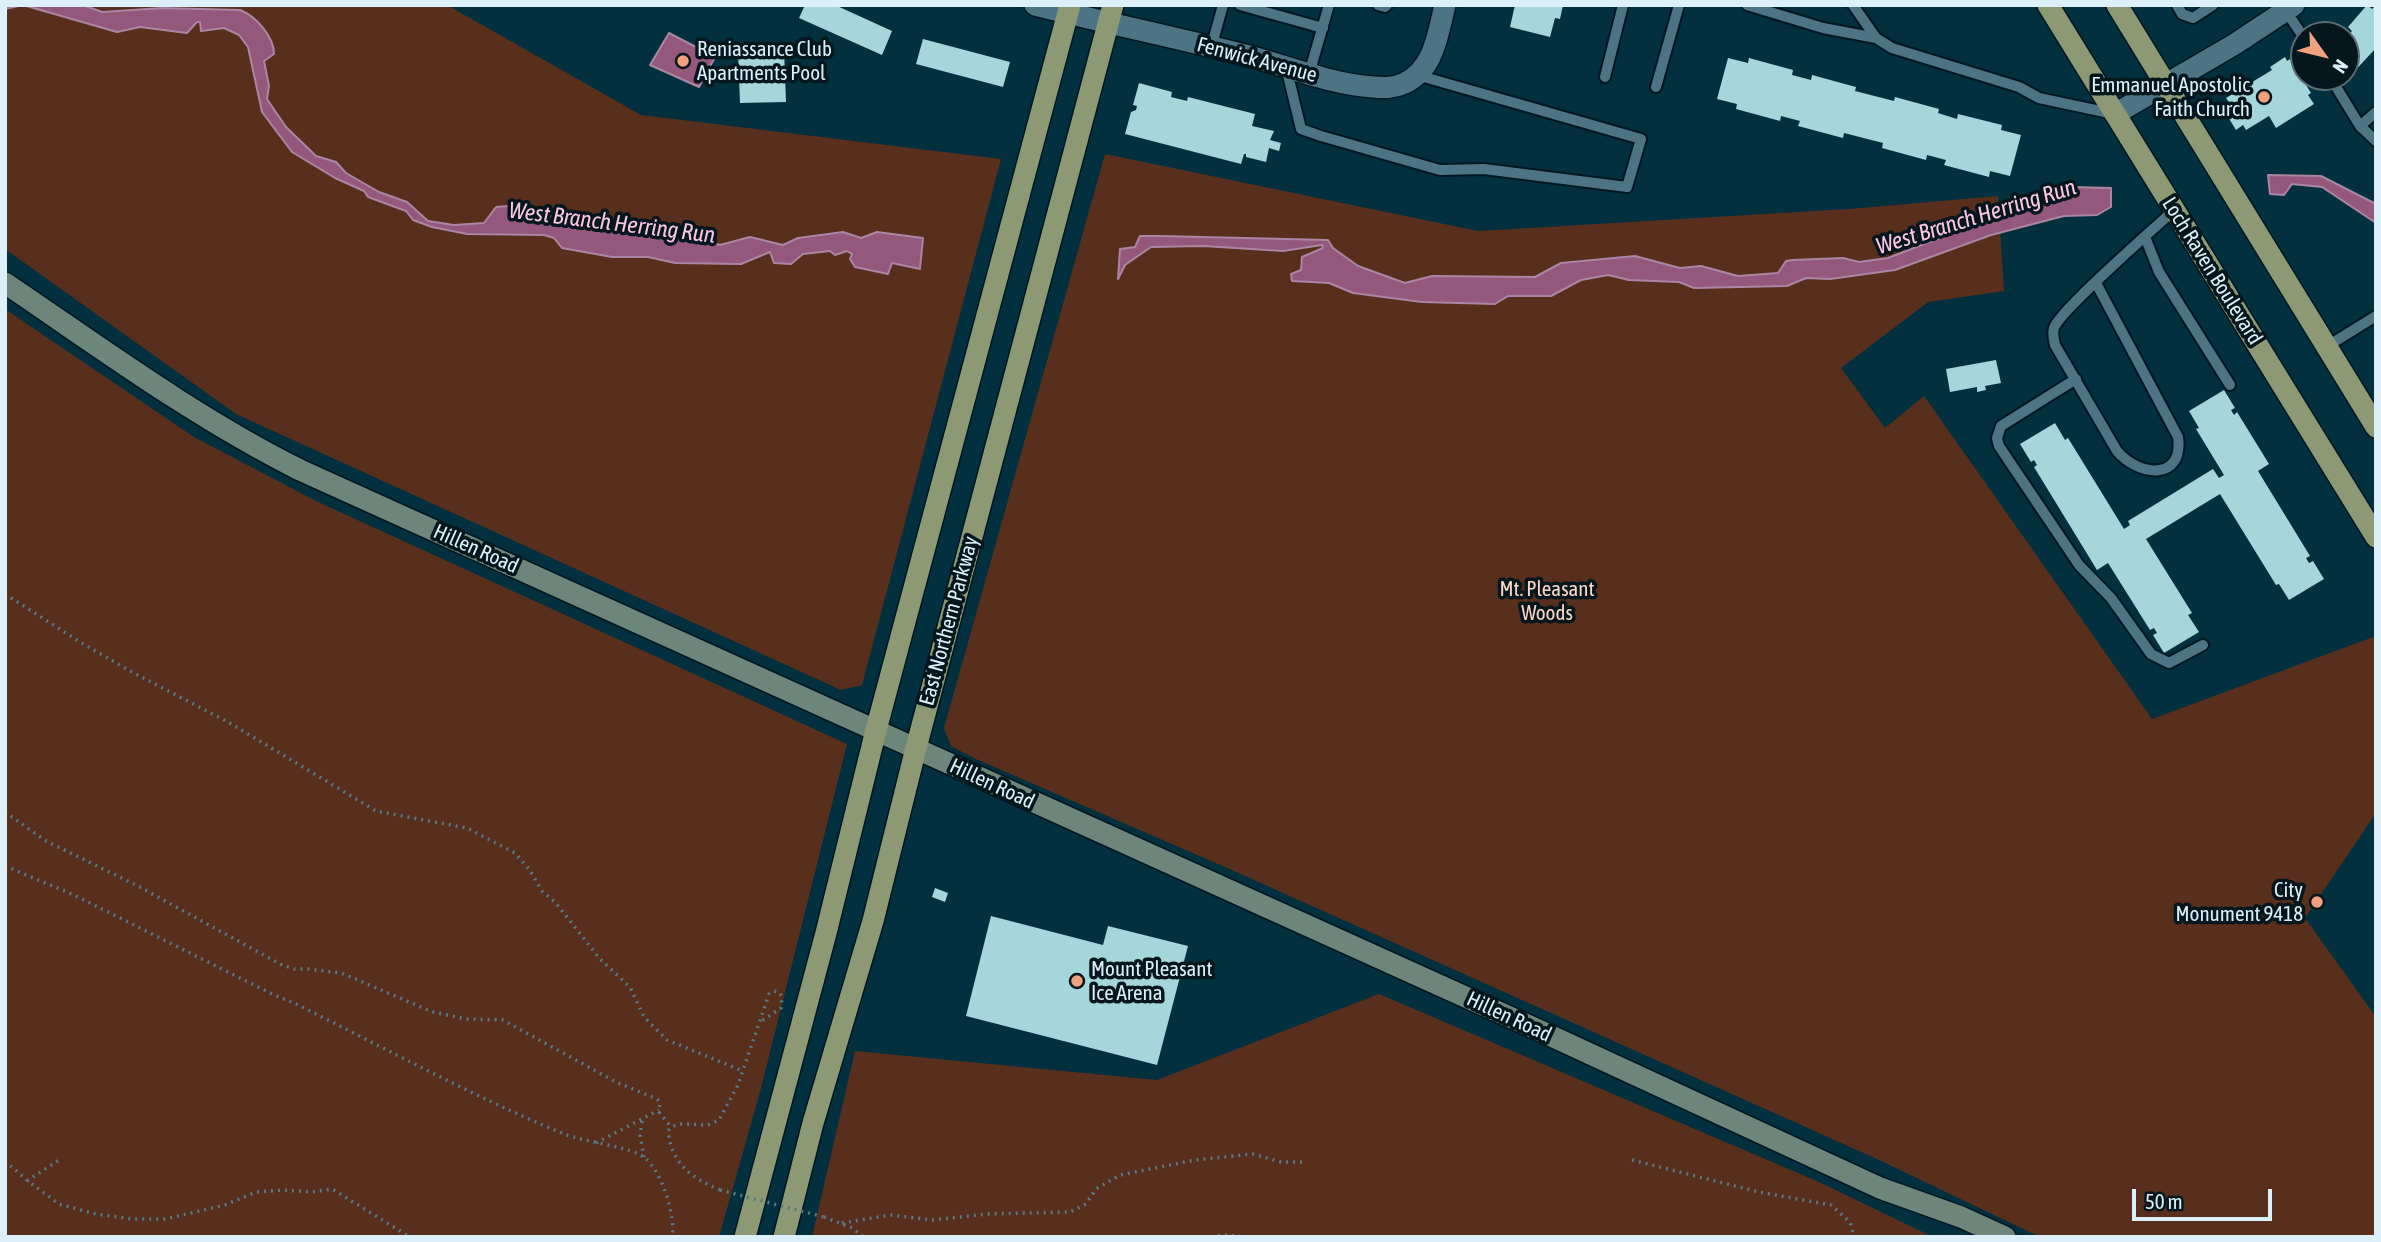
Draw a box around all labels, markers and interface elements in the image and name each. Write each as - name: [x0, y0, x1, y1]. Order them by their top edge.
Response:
- north arrow: [2290, 21, 2360, 91]
- street label: Fenwick Avenue: [1194, 32, 1320, 88]
- place label: Reniassance Club Apartments Pool: [697, 36, 832, 86]
- marker: Reniassance Club Apartments Pool: [675, 53, 691, 69]
- text: N: [2328, 56, 2353, 77]
- place label: Emmanuel Apostolic Faith Church: [2091, 72, 2250, 122]
- marker: Emmanuel Apostolic Faith Church: [2256, 89, 2272, 105]
- water label: West Branch Herring Run: [1873, 173, 2079, 261]
- street label: Loch Raven Boulevard: [2157, 193, 2267, 349]
- water label: West Branch Herring Run: [507, 197, 717, 249]
- street label: Hillen Road: [429, 519, 523, 579]
- street label: East Northern Parkway: [914, 534, 984, 708]
- park label: Mt. Pleasant Woods: [1499, 576, 1595, 626]
- street label: Hillen Road: [946, 753, 1038, 815]
- place label: City Monument 9418: [2175, 877, 2303, 927]
- marker: City Monument 9418: [2309, 894, 2325, 910]
- place label: Mount Pleasant Ice Arena: [1091, 956, 1213, 1006]
- marker: Mount Pleasant Ice Arena: [1069, 973, 1085, 989]
- street label: Hillen Road: [1463, 986, 1555, 1048]
- scale bar: [2136, 1176, 2276, 1220]
- text: 50 m: [2145, 1189, 2183, 1213]

